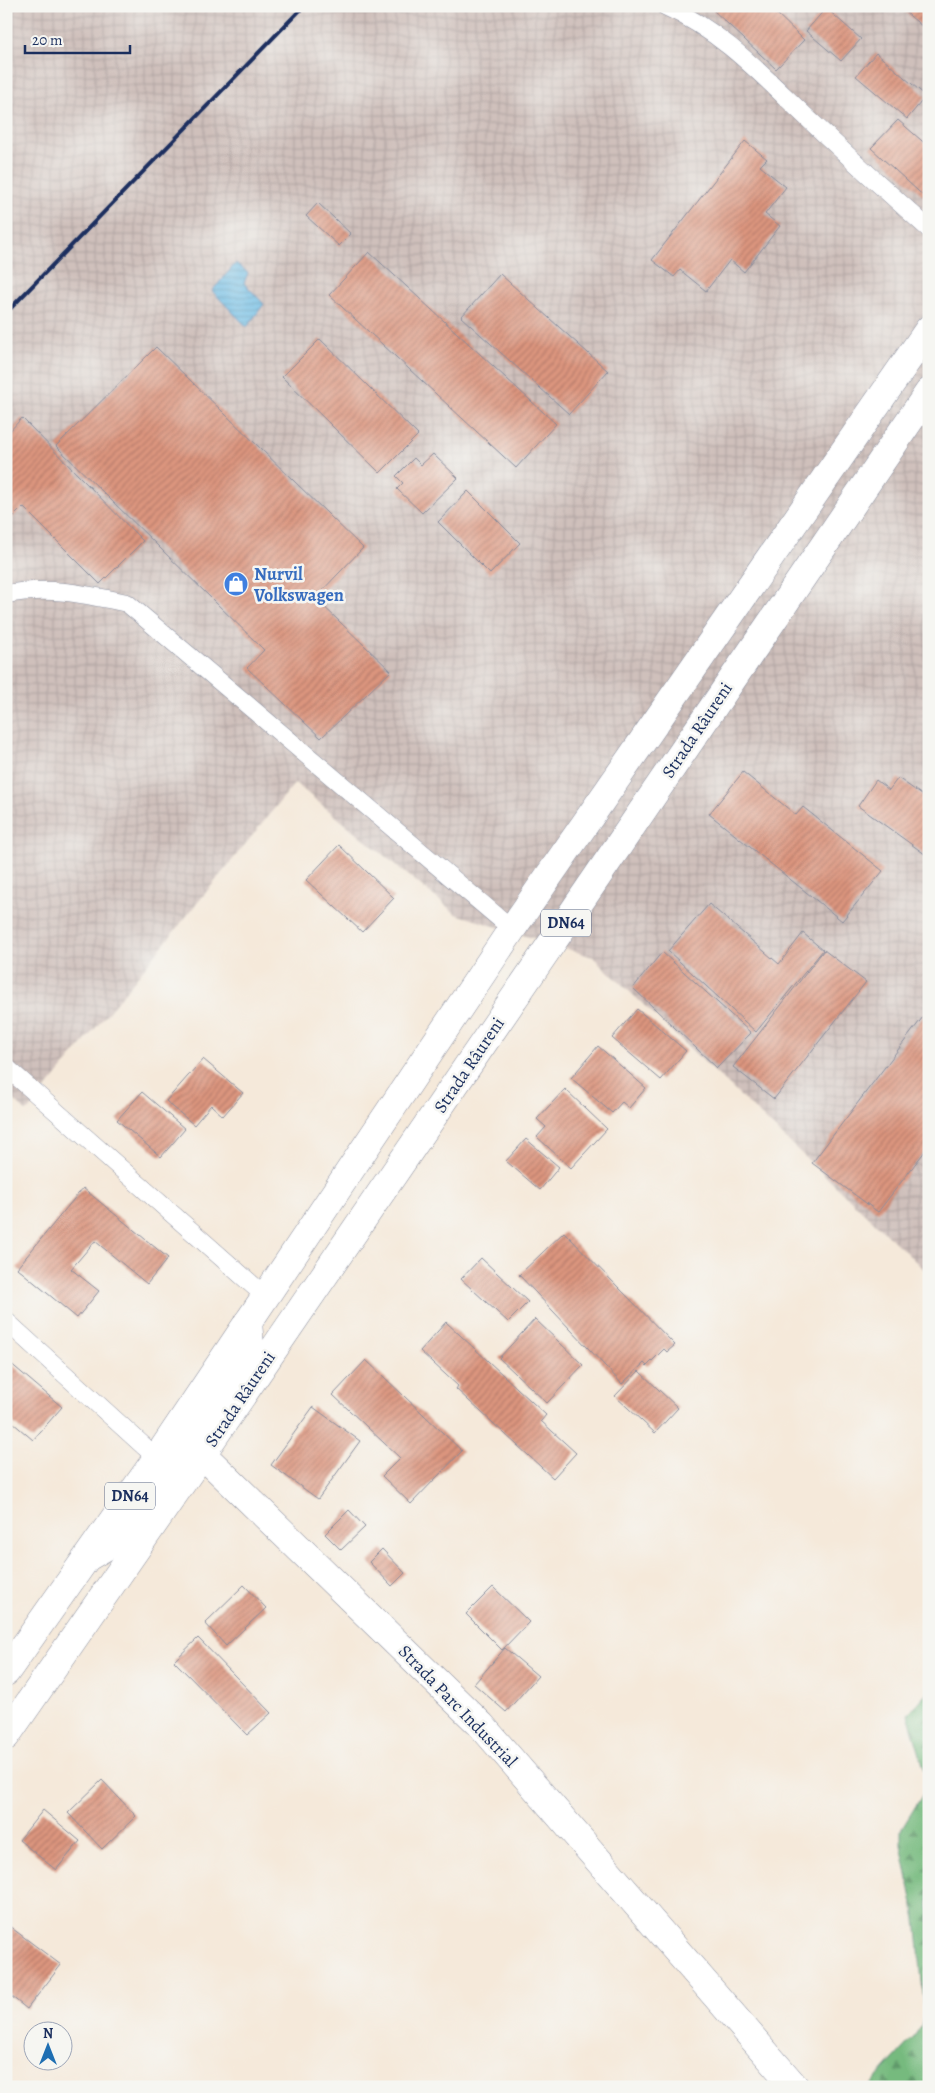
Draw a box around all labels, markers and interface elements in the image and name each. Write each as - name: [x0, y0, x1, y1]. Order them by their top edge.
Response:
- scale bar: [25, 22, 130, 54]
- text: 20 m: [32, 30, 63, 50]
- place label: Nurvil Volkswagen: [253, 562, 344, 607]
- shop icon: Nurvil Volkswagen: [223, 571, 249, 597]
- street label: Strada Râureni: [656, 677, 738, 783]
- road number: DN64: [541, 910, 591, 936]
- street label: Strada Râureni: [428, 1012, 510, 1118]
- street label: Strada Râureni: [199, 1346, 281, 1452]
- road number: DN64: [105, 1482, 155, 1510]
- street label: Strada Parc Industrial: [393, 1640, 523, 1773]
- north arrow: [22, 2020, 72, 2070]
- text: N: [43, 2024, 53, 2043]

